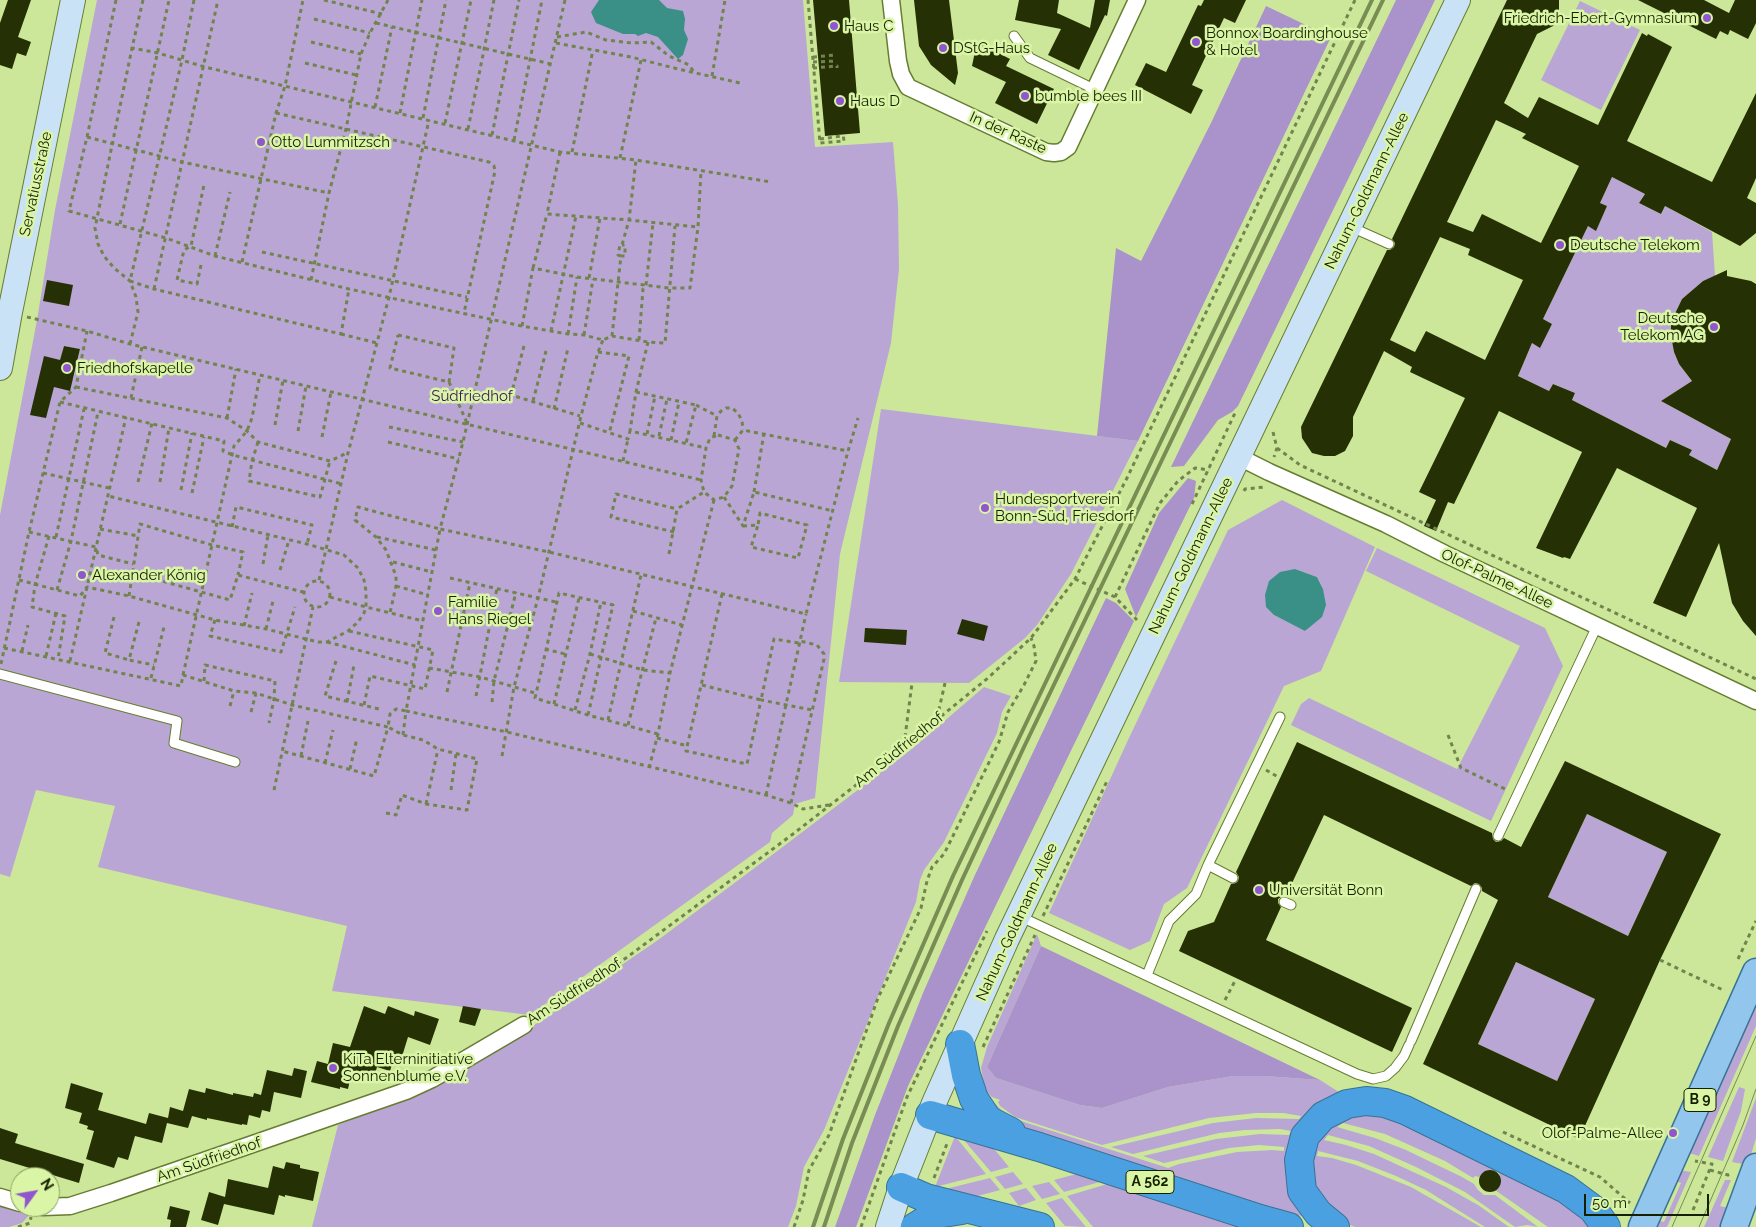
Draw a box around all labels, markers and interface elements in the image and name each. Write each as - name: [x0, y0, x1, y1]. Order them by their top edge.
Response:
- place label: Friedrich-Ebert-Gymnasium: [1504, 9, 1697, 27]
- marker: Friedrich-Ebert-Gymnasium: [1701, 12, 1713, 24]
- place label: Haus C: [844, 17, 893, 35]
- marker: Haus C: [828, 20, 840, 32]
- place label: Bonnox Boardinghouse & Hotel: [1206, 24, 1368, 59]
- marker: Bonnox Boardinghouse & Hotel: [1190, 36, 1202, 48]
- place label: DStG-Haus: [953, 39, 1030, 57]
- marker: DStG-Haus: [937, 42, 949, 54]
- place label: bumble bees III: [1035, 87, 1142, 105]
- marker: bumble bees III: [1019, 90, 1031, 102]
- place label: Haus D: [850, 92, 900, 110]
- marker: Haus D: [834, 95, 846, 107]
- street label: In der Raste: [967, 108, 1049, 158]
- street label: Nahum-Goldmann-Allee: [1321, 110, 1413, 272]
- street label: Servatiusstraße: [16, 130, 56, 238]
- place label: Otto Lummitzsch: [271, 133, 390, 151]
- marker: Otto Lummitzsch: [255, 136, 267, 148]
- place label: Deutsche Telekom: [1570, 236, 1700, 254]
- marker: Deutsche Telekom: [1554, 239, 1566, 251]
- place label: Deutsche Telekom AG: [1620, 309, 1704, 344]
- marker: Deutsche Telekom AG: [1708, 321, 1720, 333]
- place label: Friedhofskapelle: [77, 359, 193, 377]
- marker: Friedhofskapelle: [61, 362, 73, 374]
- park label: Südfriedhof: [431, 387, 513, 405]
- street label: Nahum-Goldmann-Allee: [1145, 475, 1237, 637]
- place label: Hundesportverein Bonn-Süd, Friesdorf: [995, 490, 1134, 525]
- marker: Hundesportverein Bonn-Süd, Friesdorf: [979, 502, 991, 514]
- street label: Olof-Palme-Allee: [1438, 545, 1556, 613]
- place label: Alexander König: [92, 566, 206, 584]
- marker: Alexander König: [76, 569, 88, 581]
- place label: Familie Hans Riegel: [448, 593, 531, 628]
- marker: Familie Hans Riegel: [432, 605, 444, 617]
- street label: Am Südfriedhof: [851, 709, 947, 791]
- street label: Nahum-Goldmann-Allee: [972, 840, 1062, 1004]
- place label: Universität Bonn: [1269, 881, 1383, 899]
- marker: Universität Bonn: [1253, 884, 1265, 896]
- street label: Am Südfriedhof: [523, 955, 625, 1029]
- place label: KiTa Elterninitiative Sonnenblume e.V.: [343, 1050, 473, 1085]
- marker: KiTa Elterninitiative Sonnenblume e.V.: [327, 1062, 339, 1074]
- road number: B 9: [1684, 1088, 1716, 1112]
- place label: Olof-Palme-Allee: [1542, 1124, 1663, 1142]
- marker: Olof-Palme-Allee: [1667, 1127, 1679, 1139]
- street label: Am Südfriedhof: [154, 1134, 264, 1186]
- north arrow: [10, 1167, 60, 1217]
- road number: A 562: [1126, 1170, 1174, 1194]
- text: N: [37, 1176, 56, 1193]
- scale bar: [1586, 1184, 1711, 1216]
- text: 50 m: [1592, 1194, 1627, 1212]

